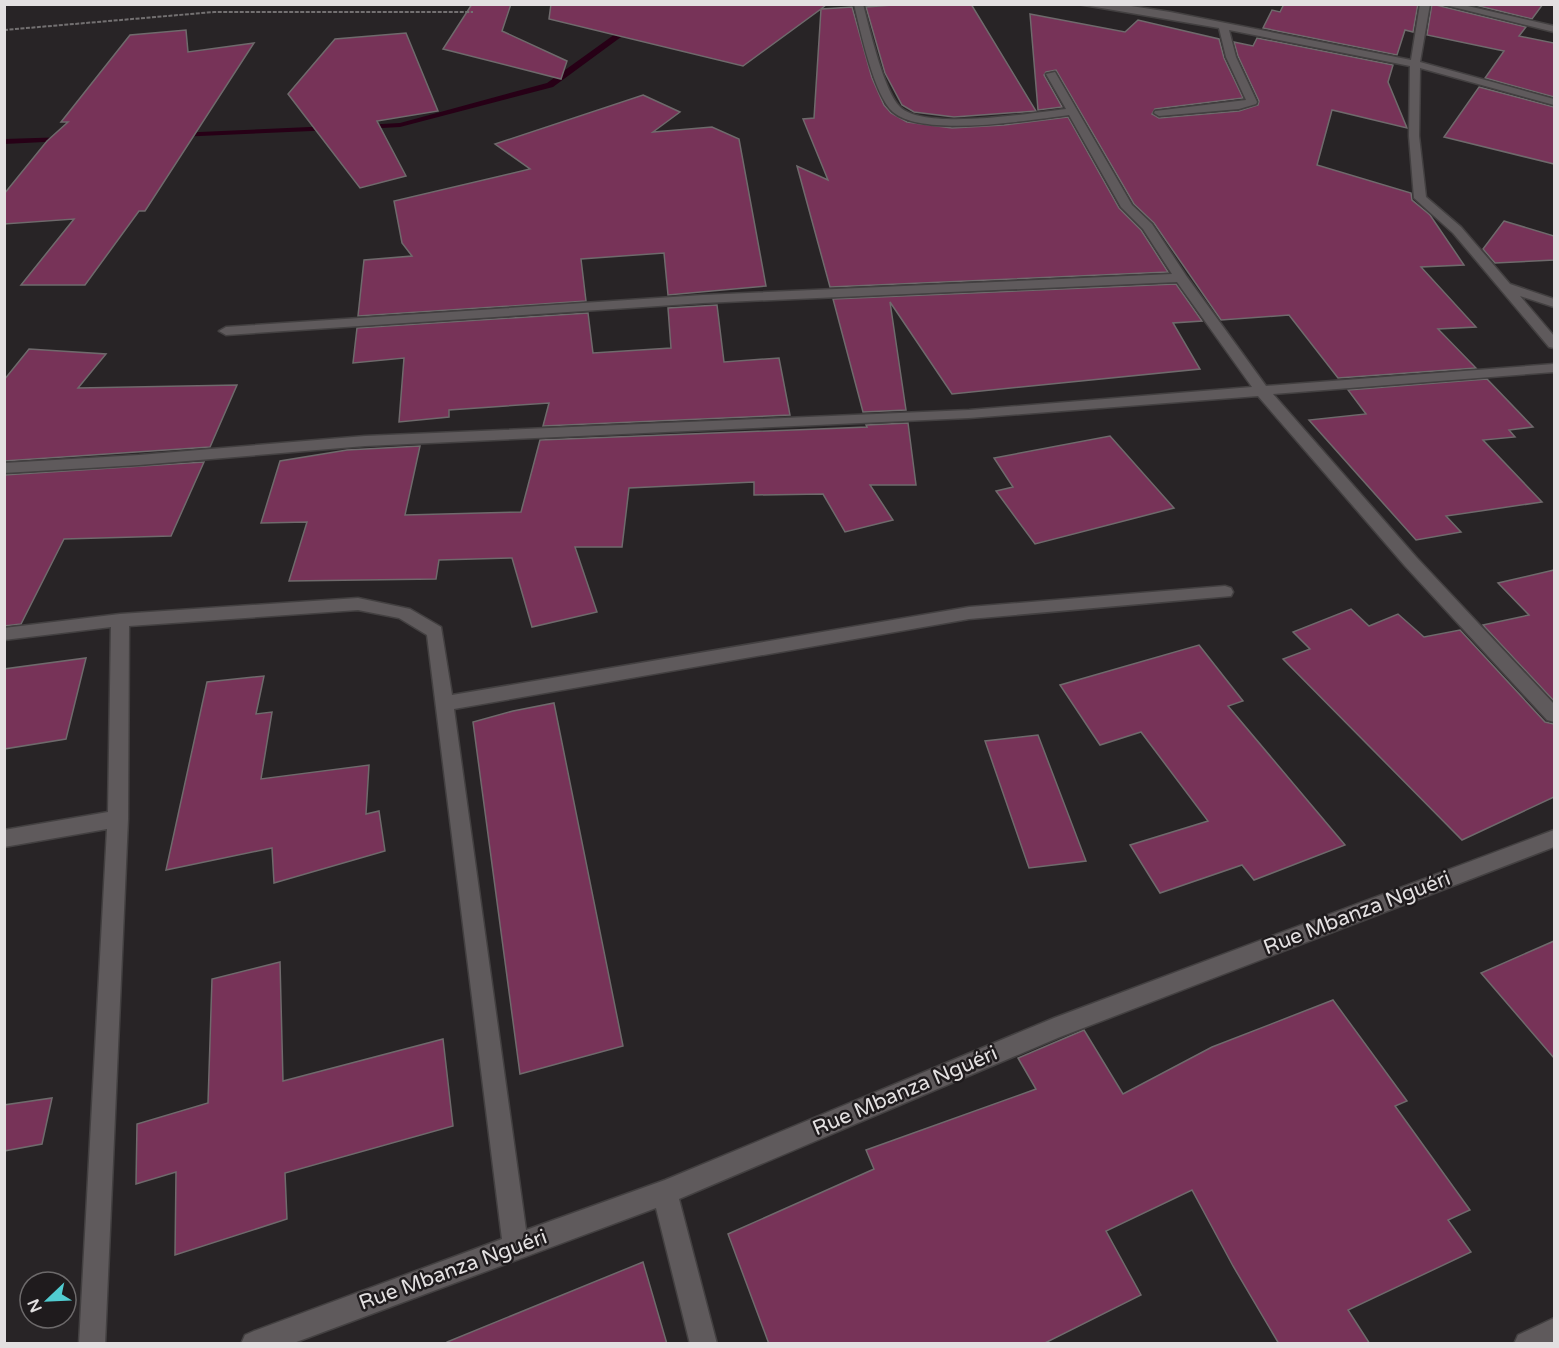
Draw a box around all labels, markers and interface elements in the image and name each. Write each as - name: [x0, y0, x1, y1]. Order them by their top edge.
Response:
- street label: Rue Mbanza Nguéri: [1260, 866, 1454, 960]
- street label: Rue Mbanza Nguéri: [809, 1041, 1001, 1141]
- street label: Rue Mbanza Nguéri: [355, 1224, 551, 1316]
- north arrow: [18, 1270, 78, 1330]
- text: N: [23, 1296, 47, 1315]

